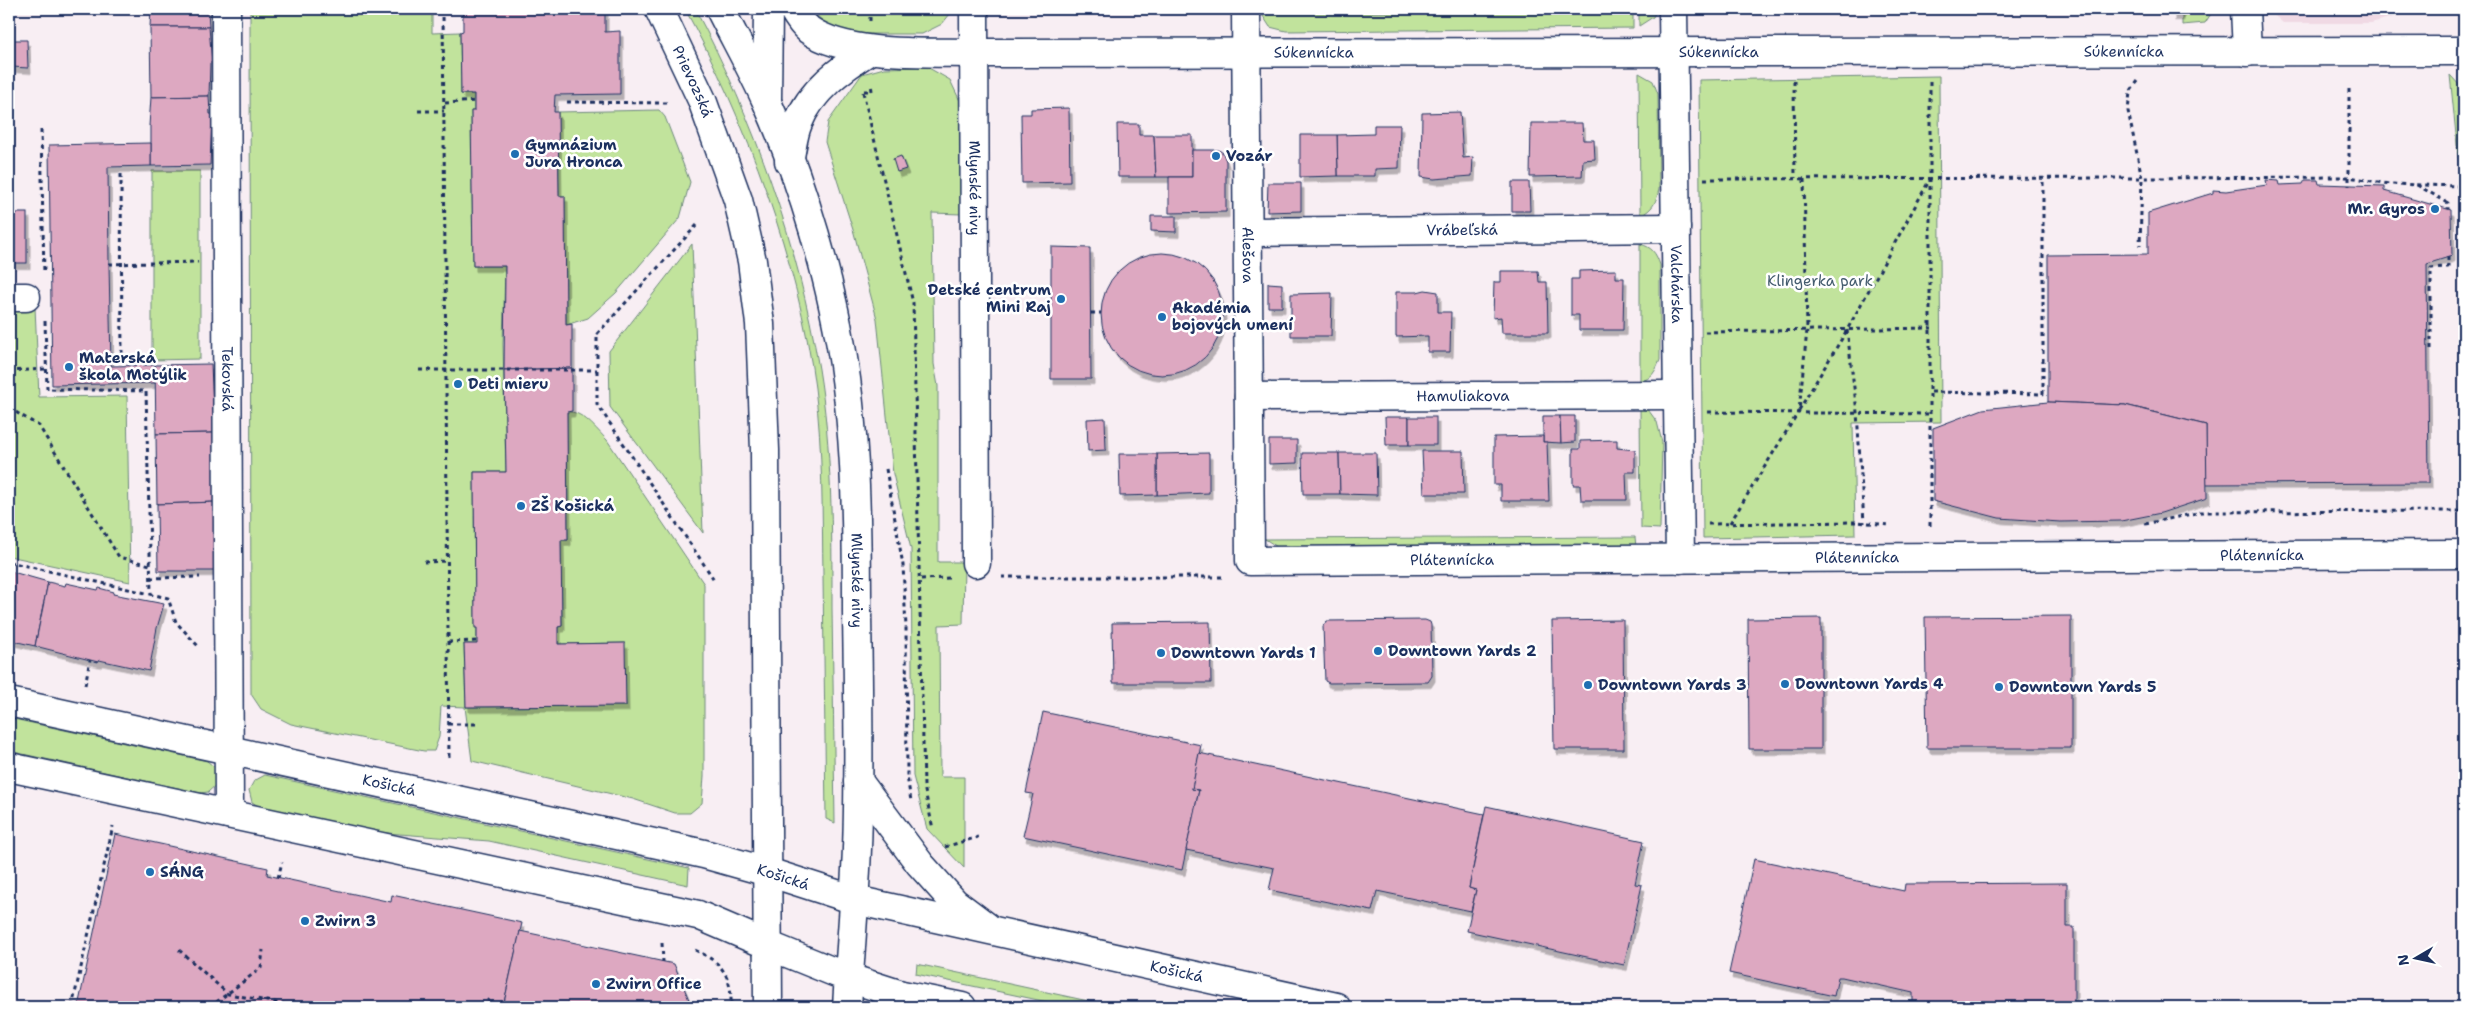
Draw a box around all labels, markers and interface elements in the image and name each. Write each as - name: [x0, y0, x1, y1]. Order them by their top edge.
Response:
- street label: Súkennícka: [2084, 41, 2165, 62]
- street label: Prievozská: [668, 42, 718, 121]
- street label: Súkennícka: [1274, 42, 1355, 63]
- street label: Súkennícka: [1679, 42, 1760, 62]
- place label: Gymnázium Jura Hronca: [525, 135, 623, 172]
- street label: Mlynské nivy: [964, 140, 985, 236]
- place label: Vozár: [1226, 146, 1273, 166]
- marker: Gymnázium Jura Hronca: [509, 148, 521, 160]
- marker: Vozár: [1210, 150, 1222, 162]
- place label: Mr. Gyros: [2348, 199, 2425, 219]
- marker: Mr. Gyros: [2429, 203, 2441, 215]
- street label: Vrábeľská: [1426, 220, 1499, 240]
- street label: Alešova: [1238, 227, 1258, 284]
- street label: Valchárska: [1666, 244, 1687, 324]
- park label: Klingerka park: [1767, 271, 1873, 291]
- place label: Detské centrum Mini Raj: [928, 280, 1051, 317]
- marker: Detské centrum Mini Raj: [1055, 293, 1067, 305]
- place label: Akadémia bojových umení: [1172, 298, 1293, 335]
- marker: Akadémia bojových umení: [1156, 311, 1168, 323]
- street label: Tekovská: [217, 346, 238, 412]
- place label: Materská škola Motýlik: [79, 348, 187, 385]
- marker: Materská škola Motýlik: [63, 361, 75, 373]
- place label: Deti mieru: [468, 374, 549, 394]
- marker: Deti mieru: [452, 378, 464, 390]
- street label: Hamuliakova: [1416, 386, 1510, 406]
- place label: ZŠ Košická: [531, 495, 615, 516]
- marker: ZŠ Košická: [515, 500, 527, 512]
- street label: Mlynské nivy: [846, 533, 867, 628]
- street label: Plátennícka: [2220, 545, 2305, 565]
- street label: Plátennícka: [1815, 547, 1900, 568]
- street label: Plátennícka: [1410, 550, 1495, 570]
- place label: Downtown Yards 2: [1388, 641, 1537, 661]
- place label: Downtown Yards 1: [1171, 643, 1316, 663]
- marker: Downtown Yards 2: [1372, 645, 1384, 657]
- marker: Downtown Yards 1: [1155, 647, 1167, 659]
- place label: Downtown Yards 4: [1795, 674, 1944, 694]
- place label: Downtown Yards 3: [1598, 675, 1747, 695]
- place label: Downtown Yards 5: [2009, 677, 2156, 697]
- marker: Downtown Yards 4: [1779, 678, 1791, 690]
- marker: Downtown Yards 3: [1582, 679, 1594, 691]
- marker: Downtown Yards 5: [1993, 681, 2005, 693]
- street label: Košická: [361, 770, 418, 801]
- street label: Košická: [754, 859, 812, 895]
- place label: SÁNG: [160, 861, 204, 882]
- marker: SÁNG: [144, 866, 156, 878]
- place label: Zwirn 3: [315, 911, 376, 931]
- marker: Zwirn 3: [299, 915, 311, 927]
- north arrow: [2390, 934, 2440, 984]
- text: N: [2393, 953, 2413, 967]
- street label: Košická: [1148, 956, 1206, 987]
- place label: Zwirn Office: [606, 974, 702, 994]
- marker: Zwirn Office: [590, 978, 602, 990]

